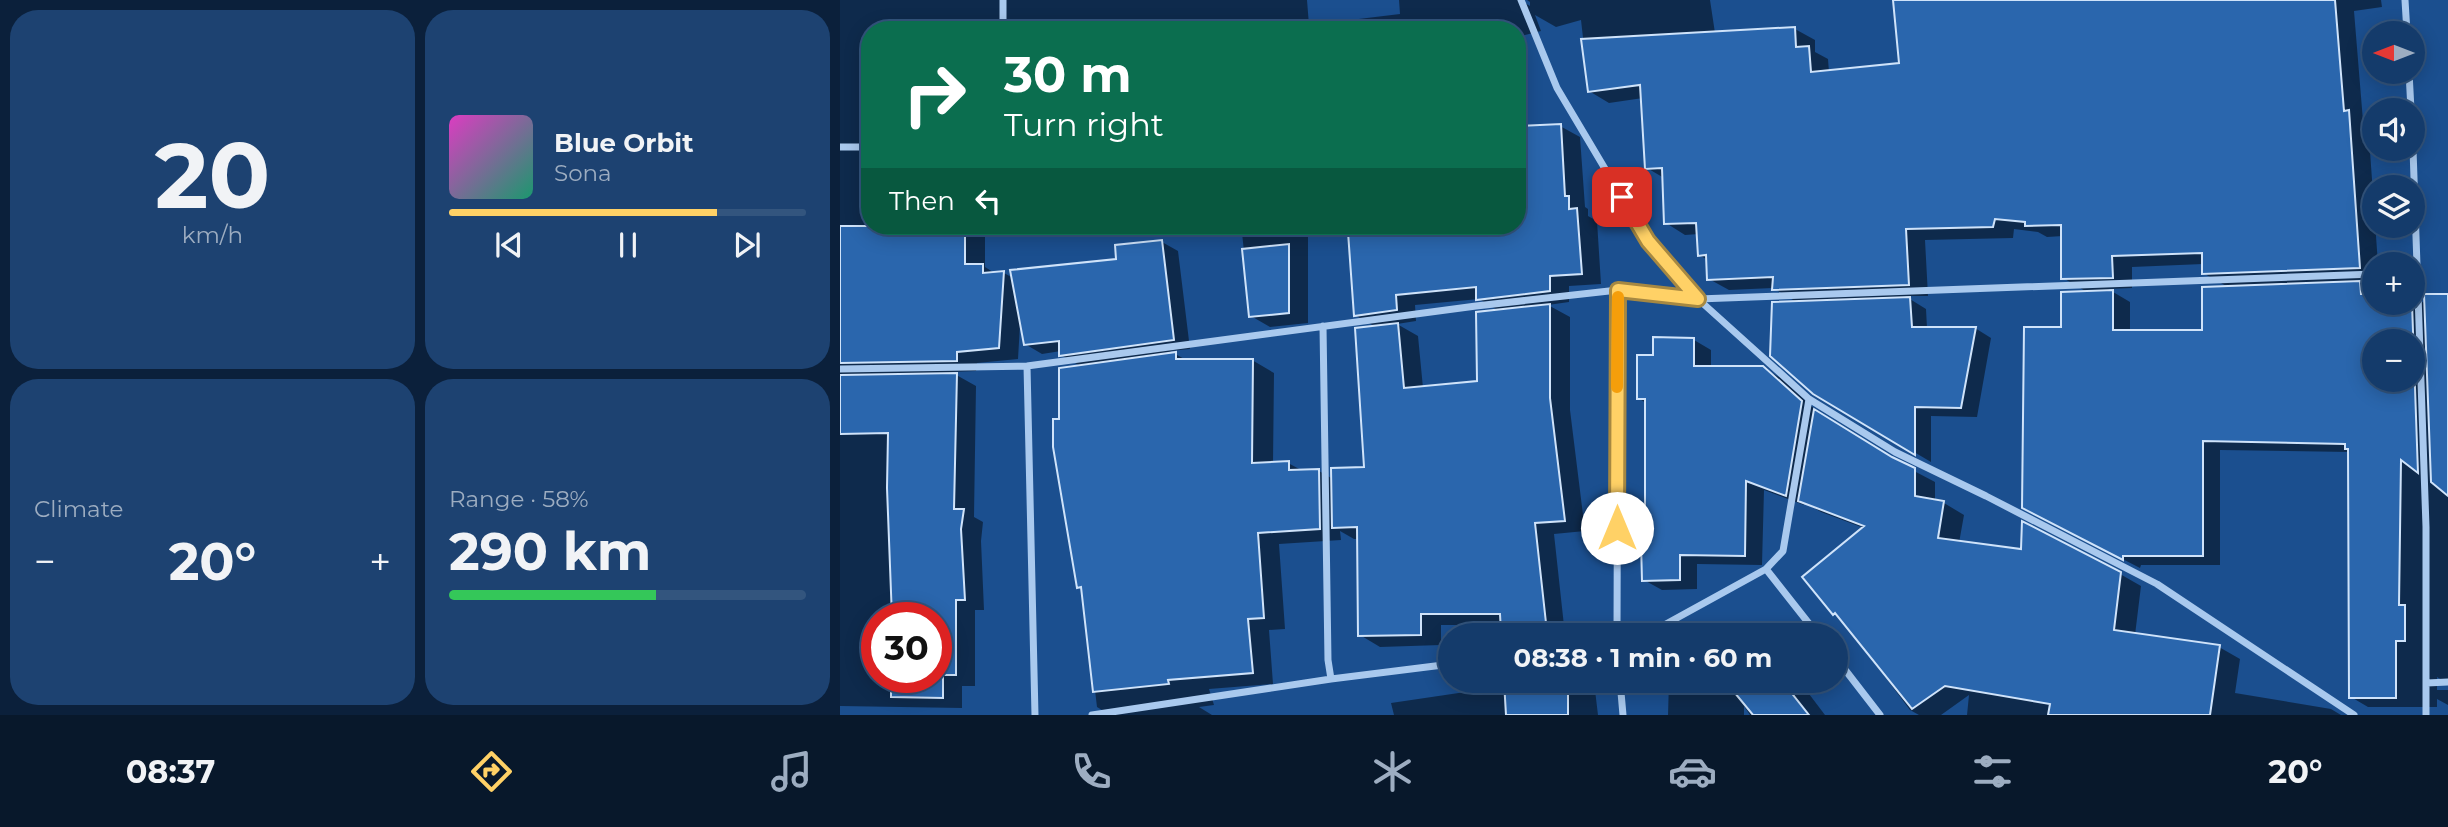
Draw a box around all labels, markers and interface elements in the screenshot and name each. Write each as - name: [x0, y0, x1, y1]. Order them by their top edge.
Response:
- north arrow: [2362, 21, 2426, 84]
- map controls: [2362, 21, 2425, 392]
- text: 30 m: [1004, 45, 1132, 104]
- icon: right: [889, 49, 980, 140]
- button: sound: [2362, 98, 2425, 161]
- text: Turn right: [1004, 105, 1164, 144]
- text: 20: [155, 120, 270, 231]
- text: Blue Orbit: [554, 127, 693, 159]
- text: Sona: [554, 159, 612, 187]
- pin: [1592, 167, 1652, 227]
- button: layers: [2362, 175, 2425, 238]
- icon: arrive: [1603, 178, 1641, 216]
- icon: left: [969, 182, 1007, 220]
- text: Then: [889, 185, 955, 217]
- text: km/h: [182, 221, 243, 249]
- icon: previous: [490, 226, 528, 264]
- icon: pause: [609, 226, 647, 264]
- icon: next: [728, 226, 766, 264]
- button: +: [2362, 252, 2425, 315]
- button: −: [2362, 329, 2425, 392]
- text: Range · 58%: [449, 485, 589, 513]
- position arrow: [1580, 491, 1654, 565]
- text: Climate: [34, 495, 123, 523]
- text: 290 km: [449, 520, 651, 583]
- text: 20°: [169, 530, 256, 593]
- text: −: [34, 538, 56, 585]
- text: +: [369, 538, 391, 585]
- speed limit sign: 30: [861, 602, 952, 693]
- text: 08:38 · 1 min · 60 m: [1514, 642, 1772, 674]
- icon: directions: [467, 747, 516, 796]
- icon: music: [767, 747, 816, 796]
- icon: phone: [1067, 747, 1116, 796]
- icon: climate: [1368, 747, 1417, 796]
- icon: car: [1668, 747, 1717, 796]
- icon: filters: [1968, 747, 2017, 796]
- text: 08:37: [126, 752, 215, 791]
- text: 20°: [2268, 752, 2322, 791]

